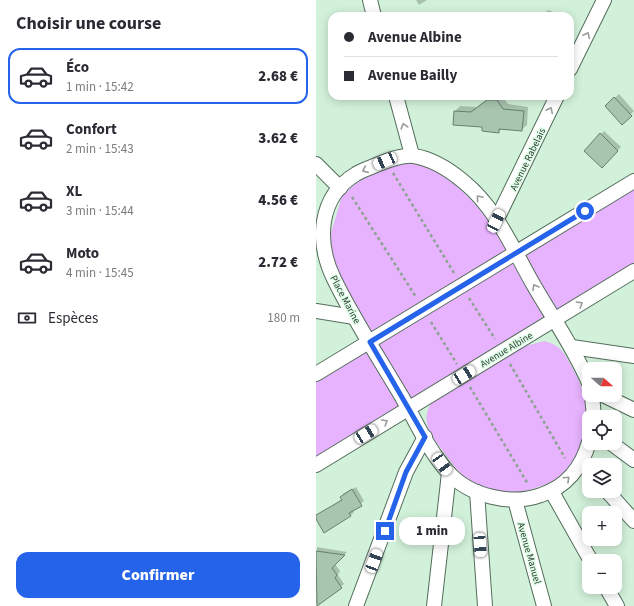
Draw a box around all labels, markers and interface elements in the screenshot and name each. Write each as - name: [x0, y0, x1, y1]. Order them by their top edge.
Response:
- text: Choisir une course: [16, 11, 161, 36]
- text: Avenue Albine: [368, 27, 462, 48]
- one-way arrow: [582, 31, 590, 39]
- text: Éco: [66, 57, 89, 78]
- icon: car: [18, 58, 54, 94]
- text: Avenue Bailly: [368, 65, 457, 86]
- text: 2.68 €: [258, 66, 298, 87]
- text: 1 min · 15:42: [66, 78, 134, 96]
- one-way arrow: [545, 107, 553, 115]
- text: Confort: [66, 119, 117, 140]
- icon: car: [18, 120, 54, 156]
- one-way arrow: [400, 122, 409, 129]
- street label: Avenue Rabelais: [507, 126, 549, 193]
- text: 3.62 €: [258, 128, 298, 149]
- text: 2 min · 15:43: [66, 140, 134, 158]
- car: [372, 151, 398, 171]
- one-way arrow: [361, 165, 369, 173]
- text: XL: [66, 181, 82, 202]
- icon: car: [18, 182, 54, 218]
- text: 4.56 €: [258, 190, 298, 211]
- one-way arrow: [476, 195, 483, 202]
- text: 3 min · 15:44: [66, 202, 134, 220]
- route start: [576, 202, 594, 220]
- car: [485, 208, 507, 234]
- text: Moto: [66, 243, 99, 264]
- icon: car: [18, 244, 54, 280]
- text: 2.72 €: [258, 252, 298, 273]
- text: 4 min · 15:45: [66, 264, 134, 282]
- street label: Place Marine: [326, 273, 364, 326]
- one-way arrow: [532, 284, 539, 291]
- one-way arrow: [576, 301, 583, 309]
- icon: cash: [16, 307, 38, 329]
- text: Espèces: [48, 308, 98, 329]
- text: 180 m: [267, 309, 300, 327]
- street label: Avenue Albine: [478, 329, 536, 371]
- north arrow: [582, 362, 622, 402]
- map controls: [582, 362, 622, 594]
- car: [451, 364, 477, 386]
- button: locate: [582, 410, 622, 450]
- one-way arrow: [381, 420, 388, 427]
- car: [353, 423, 379, 445]
- car: [430, 451, 454, 477]
- button: layers: [582, 458, 622, 498]
- one-way arrow: [562, 476, 570, 484]
- button: +: [582, 506, 622, 546]
- callout: 1 min: [399, 517, 465, 545]
- street label: Avenue Manuel: [514, 521, 545, 586]
- route end: [376, 522, 394, 540]
- text: 1 min: [416, 522, 448, 540]
- car: [473, 533, 487, 557]
- car: [364, 548, 384, 574]
- button: Confirmer: [16, 552, 300, 598]
- button: −: [582, 554, 622, 594]

